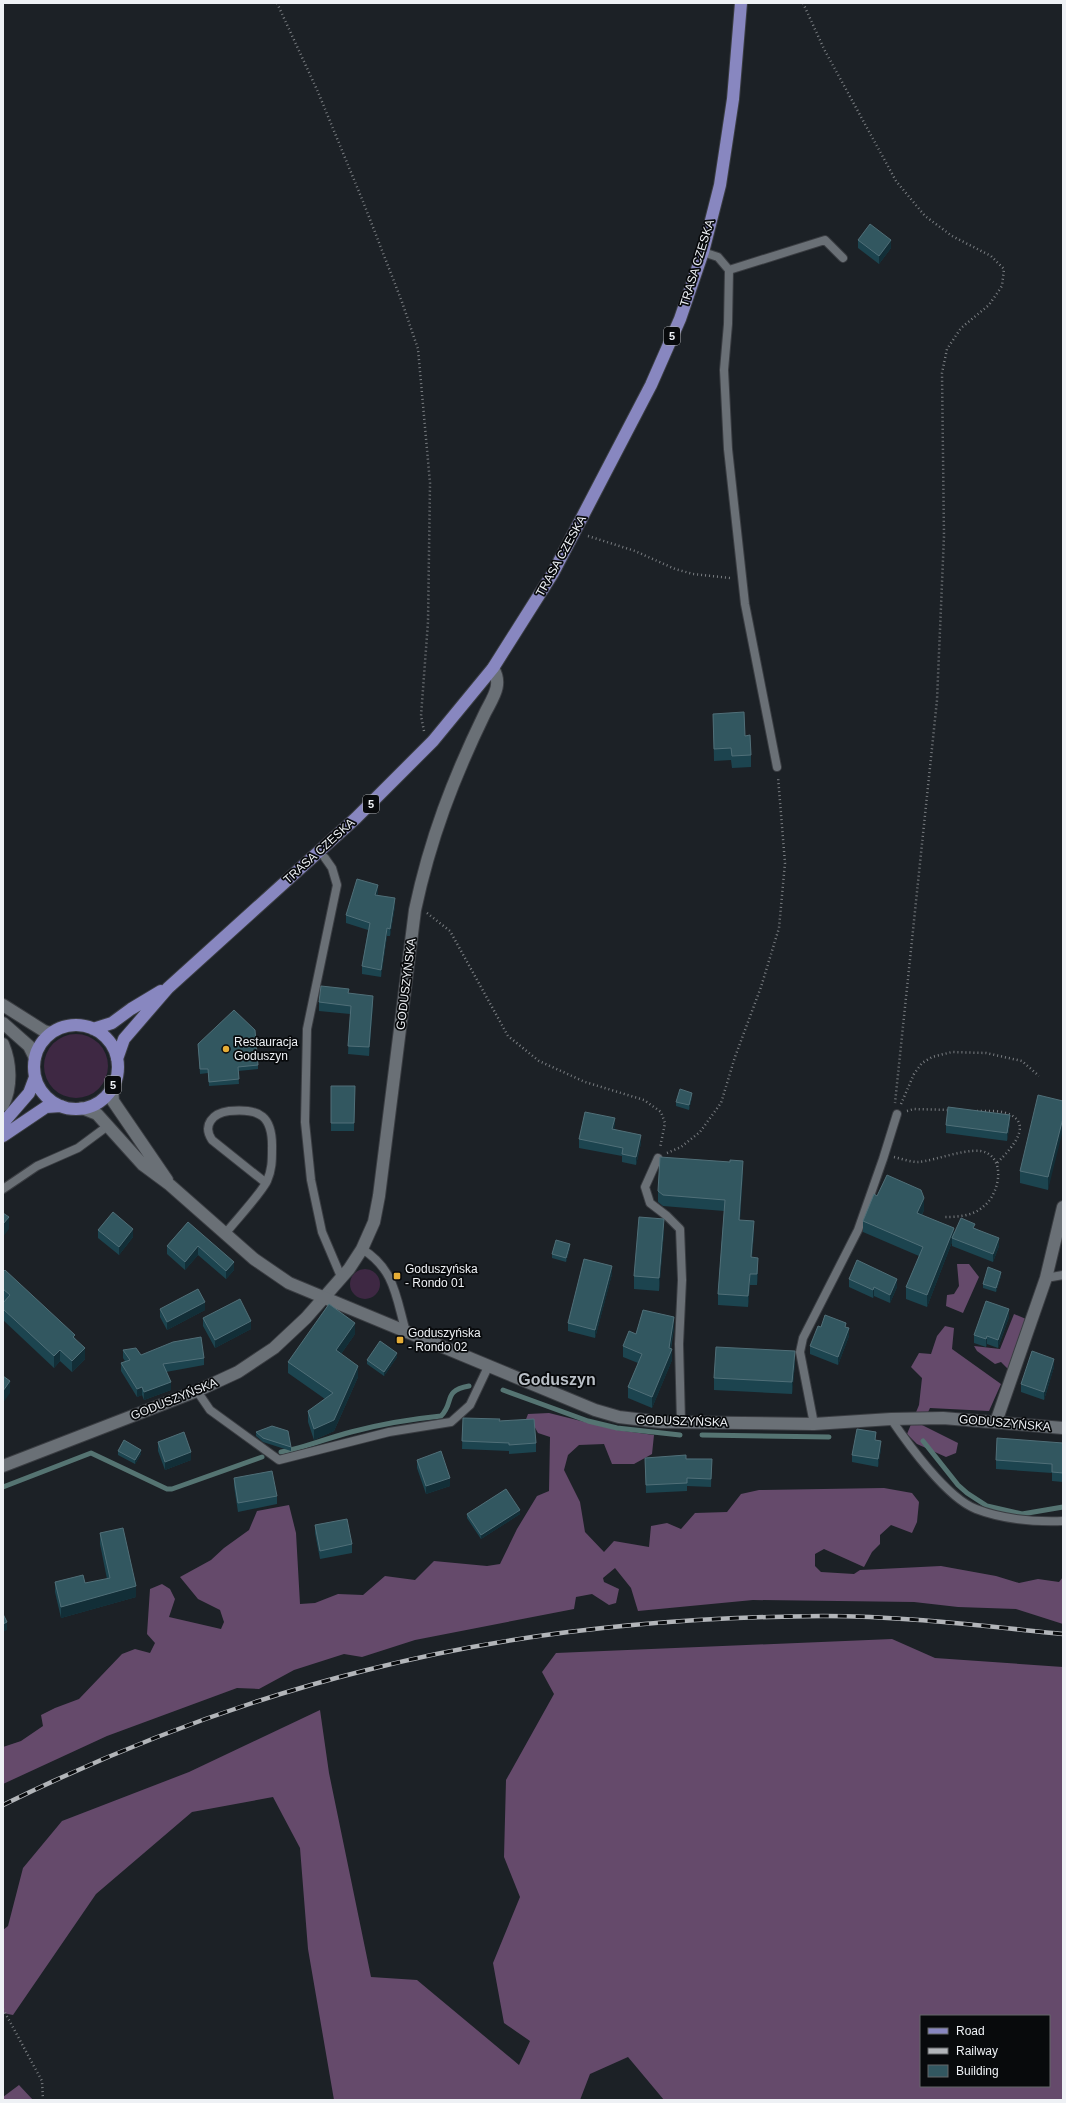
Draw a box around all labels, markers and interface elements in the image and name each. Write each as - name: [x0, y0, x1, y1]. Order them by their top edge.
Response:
- street label: TRASA CZESKA: [677, 218, 717, 308]
- road number: 5: [664, 327, 680, 345]
- street label: TRASA CZESKA: [533, 513, 589, 599]
- road number: 5: [363, 795, 379, 813]
- street label: TRASA CZESKA: [281, 815, 357, 887]
- street label: GODUSZYŃSKA: [392, 937, 419, 1031]
- place label: Restauracja Goduszyn: [234, 1035, 298, 1063]
- marker: Restauracja Goduszyn: [221, 1044, 231, 1054]
- road number: 5: [105, 1076, 121, 1094]
- place label: Goduszyńska - Rondo 01: [405, 1262, 478, 1290]
- marker: Goduszyńska - Rondo 01: [392, 1271, 402, 1281]
- place label: Goduszyńska - Rondo 02: [408, 1326, 481, 1354]
- marker: Goduszyńska - Rondo 02: [395, 1335, 405, 1345]
- district label: Goduszyn: [518, 1371, 596, 1388]
- street label: GODUSZYŃSKA: [128, 1374, 219, 1423]
- street label: GODUSZYŃSKA: [636, 1411, 728, 1430]
- street label: GODUSZYŃSKA: [959, 1411, 1052, 1434]
- legend: [920, 2015, 1050, 2087]
- text: Road: [956, 2024, 985, 2038]
- text: Railway: [956, 2044, 998, 2058]
- text: Building: [956, 2064, 999, 2078]

